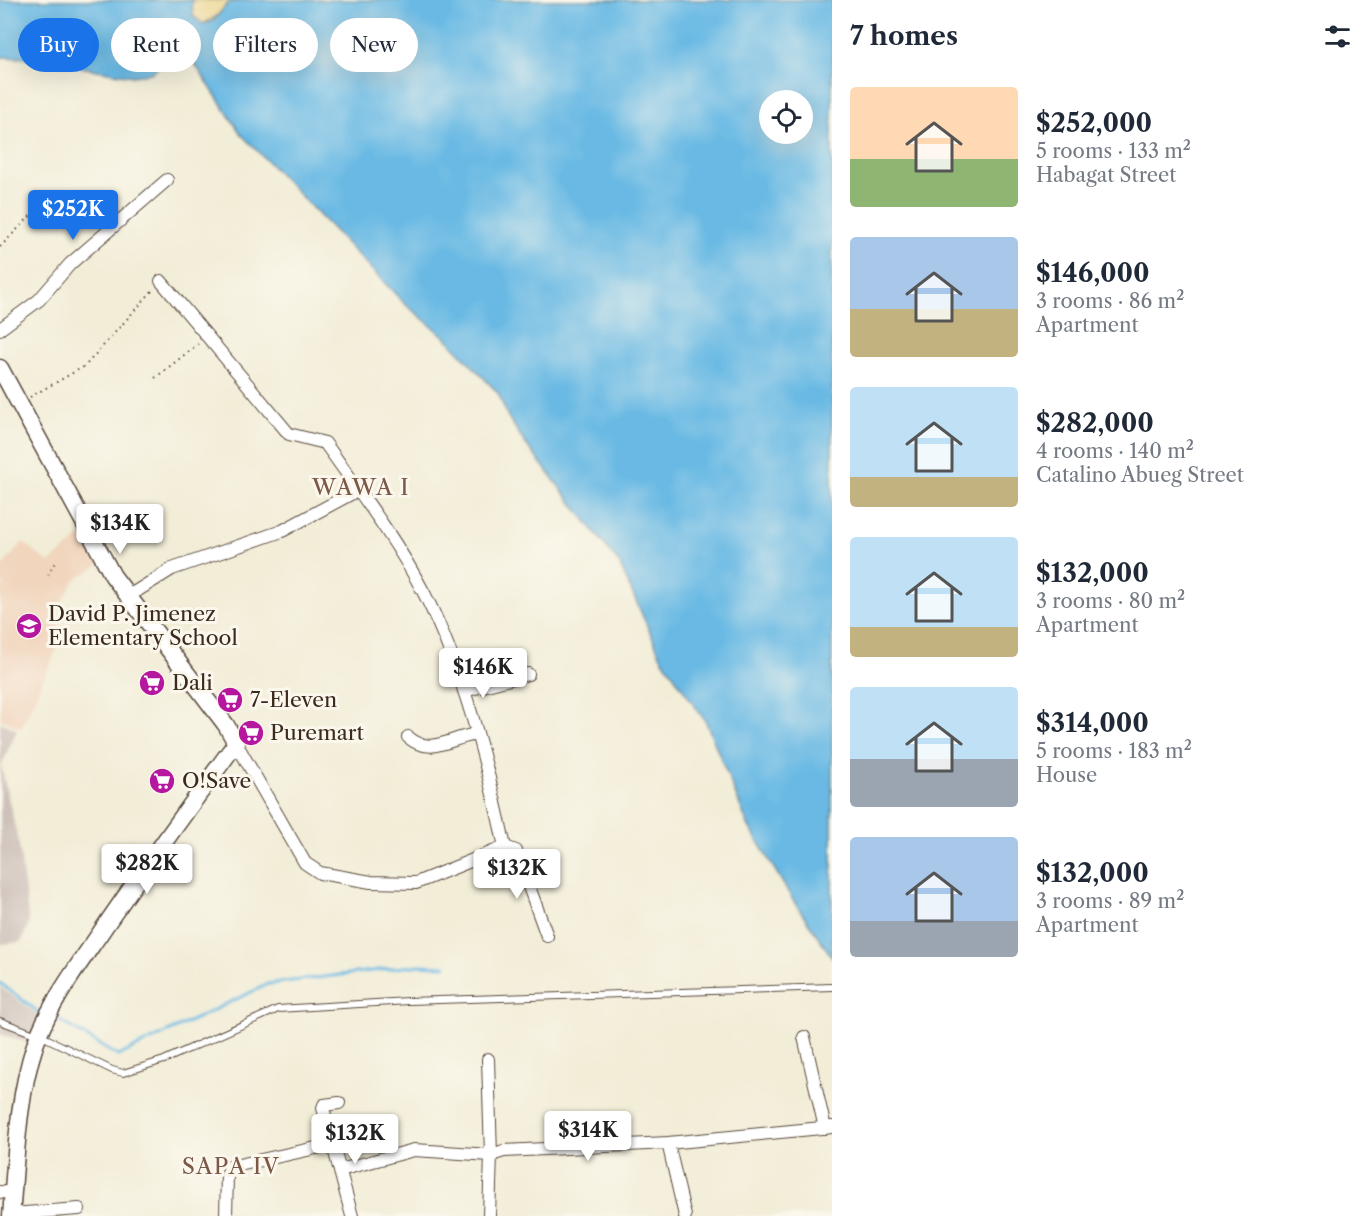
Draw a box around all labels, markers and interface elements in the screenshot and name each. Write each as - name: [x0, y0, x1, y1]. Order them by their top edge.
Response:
- chip: Buy: [18, 18, 99, 72]
- chip: Rent: [111, 18, 201, 72]
- chip: Filters: [213, 18, 318, 72]
- chip: New: [330, 18, 418, 72]
- text: 7 homes: [850, 20, 958, 52]
- icon: filters: [1321, 20, 1354, 53]
- map controls: [759, 90, 813, 144]
- button: locate: [759, 90, 813, 144]
- text: $252,000: [1036, 107, 1152, 139]
- icon: home: [898, 111, 970, 183]
- text: 5 rooms · 133 m²: [1036, 139, 1191, 163]
- text: Habagat Street: [1036, 163, 1176, 187]
- pin: $252K: [31, 190, 115, 241]
- text: $252K: [42, 197, 104, 221]
- text: $146,000: [1036, 257, 1150, 289]
- icon: home: [898, 261, 970, 333]
- text: 3 rooms · 86 m²: [1036, 289, 1184, 313]
- text: Apartment: [1036, 313, 1139, 337]
- text: $282,000: [1036, 407, 1154, 439]
- icon: home: [898, 411, 970, 483]
- text: 4 rooms · 140 m²: [1036, 439, 1194, 463]
- text: Catalino Abueg Street: [1036, 463, 1244, 487]
- district label: WAWA I: [311, 474, 410, 501]
- pin: $134K: [78, 504, 162, 555]
- text: $134K: [90, 511, 150, 535]
- text: $132,000: [1036, 557, 1149, 589]
- icon: home: [898, 561, 970, 633]
- text: 3 rooms · 80 m²: [1036, 589, 1185, 613]
- place label: David P. Jimenez Elementary School: [48, 601, 238, 650]
- school or university icon: David P. Jimenez Elementary School: [14, 611, 44, 641]
- text: Apartment: [1036, 613, 1139, 637]
- pin: $146K: [441, 648, 525, 699]
- text: $146K: [453, 655, 513, 679]
- supermarket icon: Dali: [137, 668, 167, 698]
- place label: Dali: [172, 670, 213, 695]
- supermarket icon: 7-Eleven: [215, 685, 245, 715]
- place label: 7-Eleven: [250, 687, 337, 712]
- text: $314,000: [1036, 707, 1149, 739]
- icon: home: [898, 711, 970, 783]
- supermarket icon: Puremart: [236, 718, 266, 748]
- place label: Puremart: [270, 720, 365, 745]
- text: 5 rooms · 183 m²: [1036, 739, 1192, 763]
- text: House: [1036, 763, 1097, 787]
- supermarket icon: O!Save: [147, 766, 177, 796]
- place label: O!Save: [182, 768, 251, 793]
- pin: $282K: [105, 844, 189, 895]
- pin: $132K: [475, 849, 559, 900]
- text: $282K: [115, 851, 179, 875]
- text: $132K: [487, 856, 547, 880]
- text: $132,000: [1036, 857, 1149, 889]
- icon: home: [898, 861, 970, 933]
- text: 3 rooms · 89 m²: [1036, 889, 1184, 913]
- text: Apartment: [1036, 913, 1139, 937]
- pin: $314K: [546, 1111, 630, 1162]
- pin: $132K: [313, 1114, 397, 1165]
- text: $314K: [558, 1118, 618, 1142]
- text: $132K: [325, 1121, 385, 1145]
- district label: SAPA IV: [182, 1153, 280, 1180]

